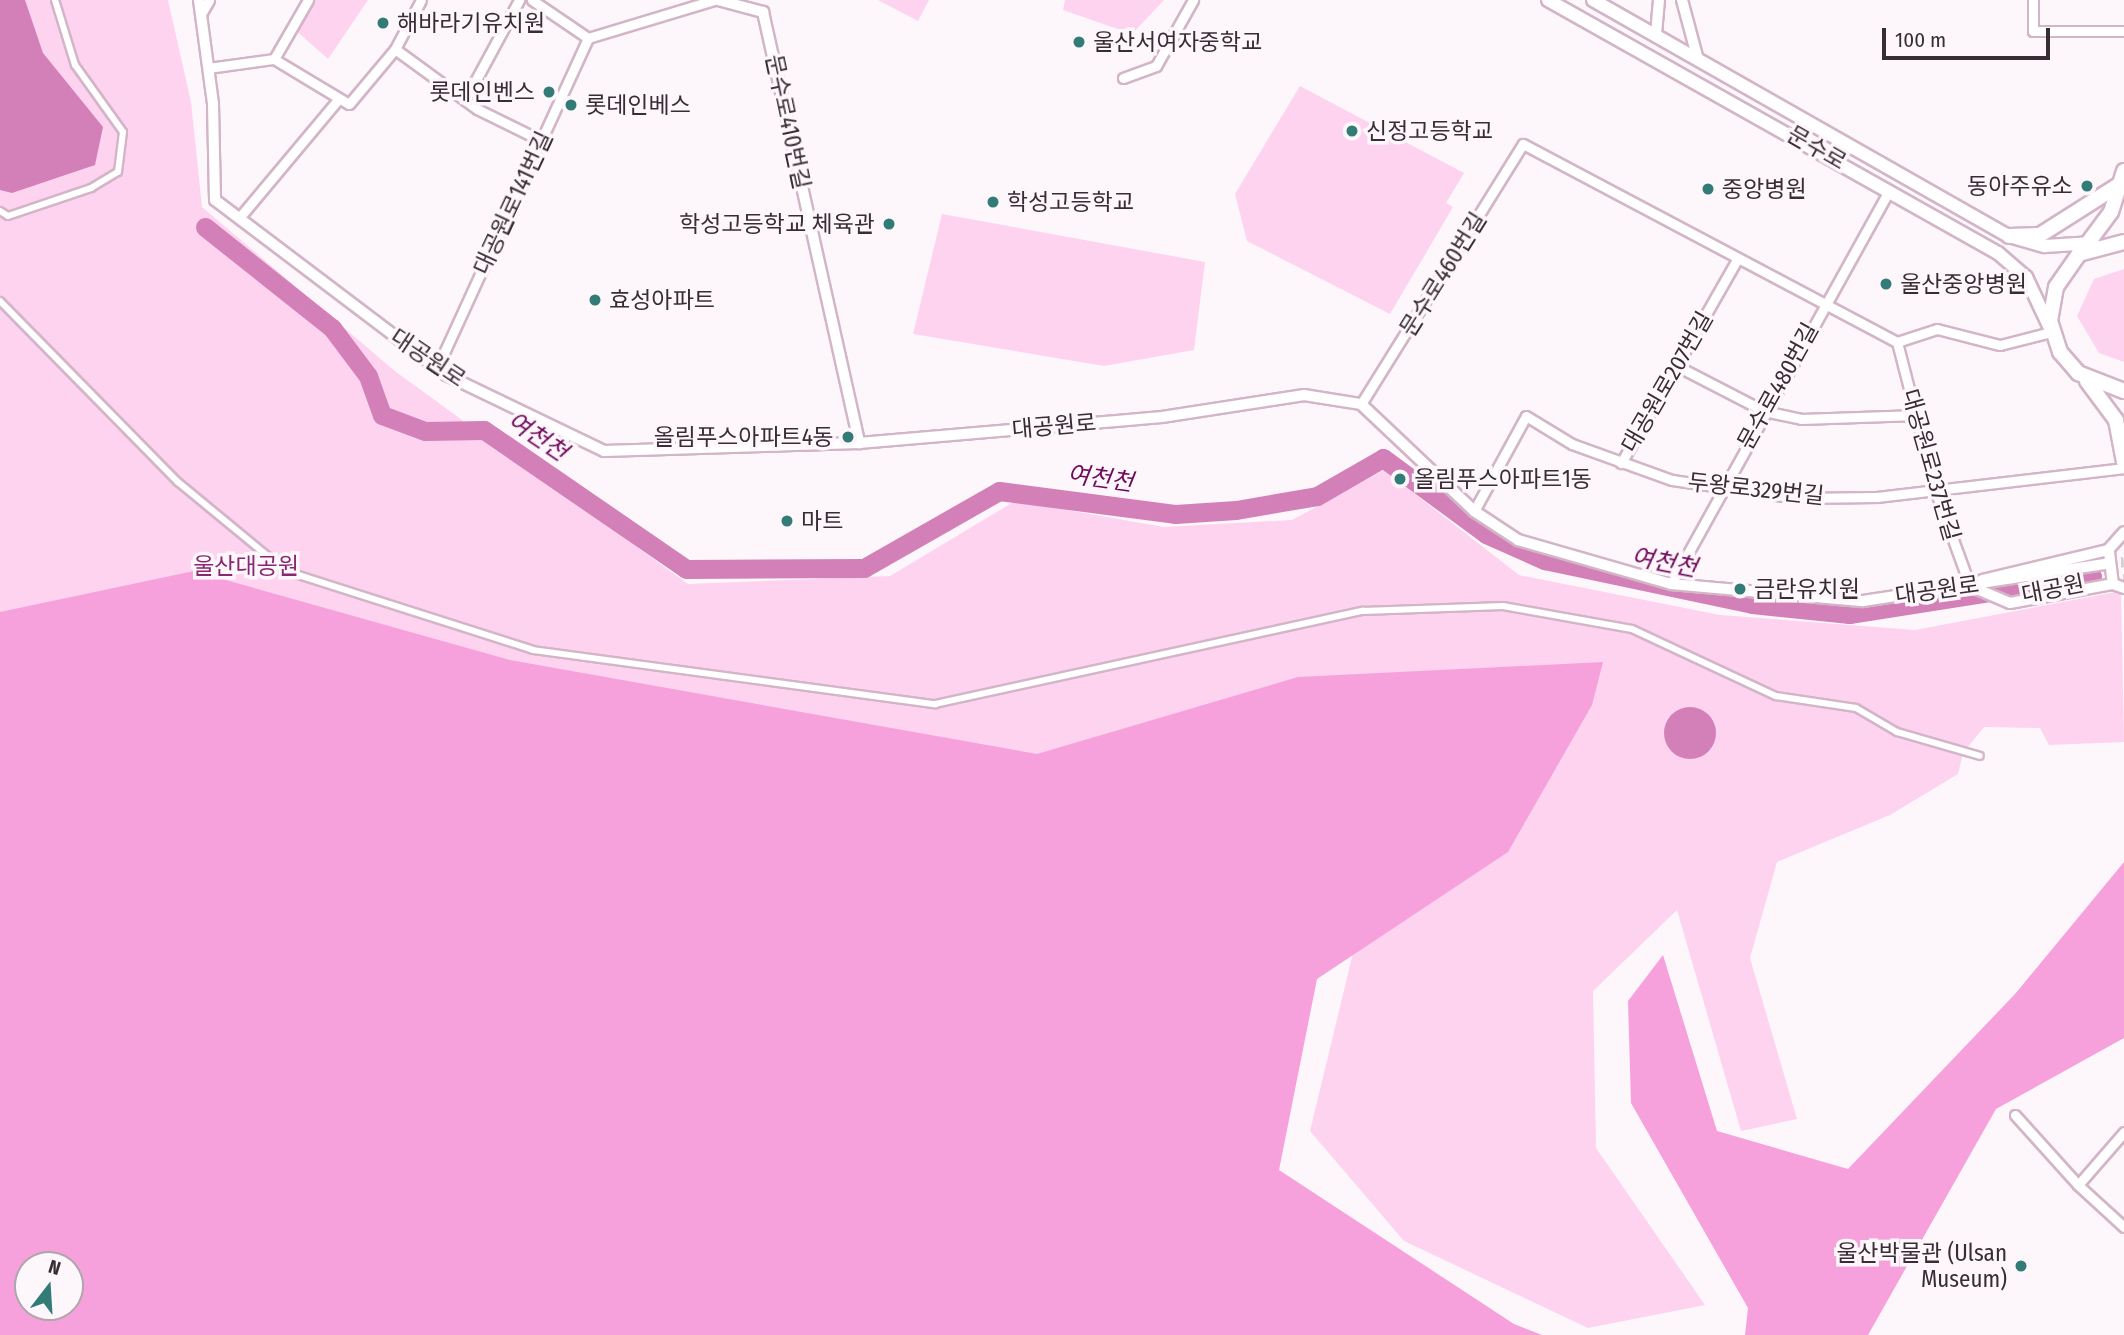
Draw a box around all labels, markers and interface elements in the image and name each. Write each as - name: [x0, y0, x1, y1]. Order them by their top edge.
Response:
- place label: 해바라기유치원: [397, 9, 545, 37]
- scale bar: [1886, 14, 2054, 58]
- marker: 해바라기유치원: [375, 15, 391, 31]
- text: 100 m: [1895, 27, 1946, 53]
- place label: 울산서여자중학교: [1093, 28, 1262, 56]
- marker: 울산서여자중학교: [1071, 34, 1087, 50]
- street label: 문수로410번길: [760, 52, 816, 192]
- place label: 롯데인벤스: [429, 78, 535, 106]
- marker: 롯데인벤스: [541, 84, 557, 100]
- place label: 롯데인베스: [585, 91, 691, 119]
- marker: 롯데인베스: [563, 97, 579, 113]
- place label: 신정고등학교: [1366, 117, 1493, 145]
- street label: 문수로: [1783, 120, 1851, 176]
- marker: 신정고등학교: [1344, 123, 1360, 139]
- street label: 대공원로141번길: [468, 127, 558, 279]
- place label: 동아주유소: [1967, 172, 2073, 200]
- place label: 중앙병원: [1722, 175, 1807, 203]
- marker: 동아주유소: [2079, 178, 2095, 194]
- marker: 중앙병원: [1700, 181, 1716, 197]
- place label: 학성고등학교: [1007, 188, 1134, 216]
- marker: 학성고등학교: [985, 194, 1001, 210]
- street label: 문수로460번길: [1394, 207, 1492, 341]
- place label: 학성고등학교 체육관: [679, 210, 875, 238]
- marker: 학성고등학교 체육관: [881, 216, 897, 232]
- place label: 울산중앙병원: [1900, 270, 2027, 298]
- marker: 울산중앙병원: [1878, 276, 1894, 292]
- place label: 효성아파트: [609, 286, 715, 314]
- marker: 효성아파트: [587, 292, 603, 308]
- street label: 대공원로207번길: [1616, 307, 1718, 457]
- street label: 문수로480번길: [1732, 318, 1824, 454]
- street label: 대공원로: [385, 323, 471, 393]
- street label: 대공원로237번길: [1896, 386, 1966, 544]
- water label: 여천천: [501, 407, 573, 467]
- street label: 대공원로: [1011, 409, 1097, 443]
- place label: 올림푸스아파트4동: [654, 423, 834, 451]
- marker: 올림푸스아파트4동: [840, 429, 856, 445]
- water label: 여천천: [1065, 460, 1135, 498]
- place label: 올림푸스아파트1동: [1414, 465, 1592, 493]
- street label: 두왕로329번길: [1686, 468, 1826, 510]
- marker: 올림푸스아파트1동: [1392, 471, 1408, 487]
- place label: 마트: [801, 507, 843, 535]
- marker: 마트: [779, 513, 795, 529]
- water label: 여천천: [1629, 543, 1699, 583]
- park label: 울산대공원: [193, 552, 299, 580]
- street label: 대공원: [2019, 569, 2087, 609]
- street label: 대공원로: [1893, 570, 1981, 610]
- place label: 금란유치원: [1754, 575, 1860, 603]
- marker: 금란유치원: [1732, 581, 1748, 597]
- place label: 울산박물관 (Ulsan Museum): [1836, 1239, 2007, 1293]
- north arrow: [14, 1251, 84, 1321]
- text: N: [46, 1255, 64, 1280]
- marker: 울산박물관 (Ulsan Museum): [2013, 1258, 2029, 1274]

